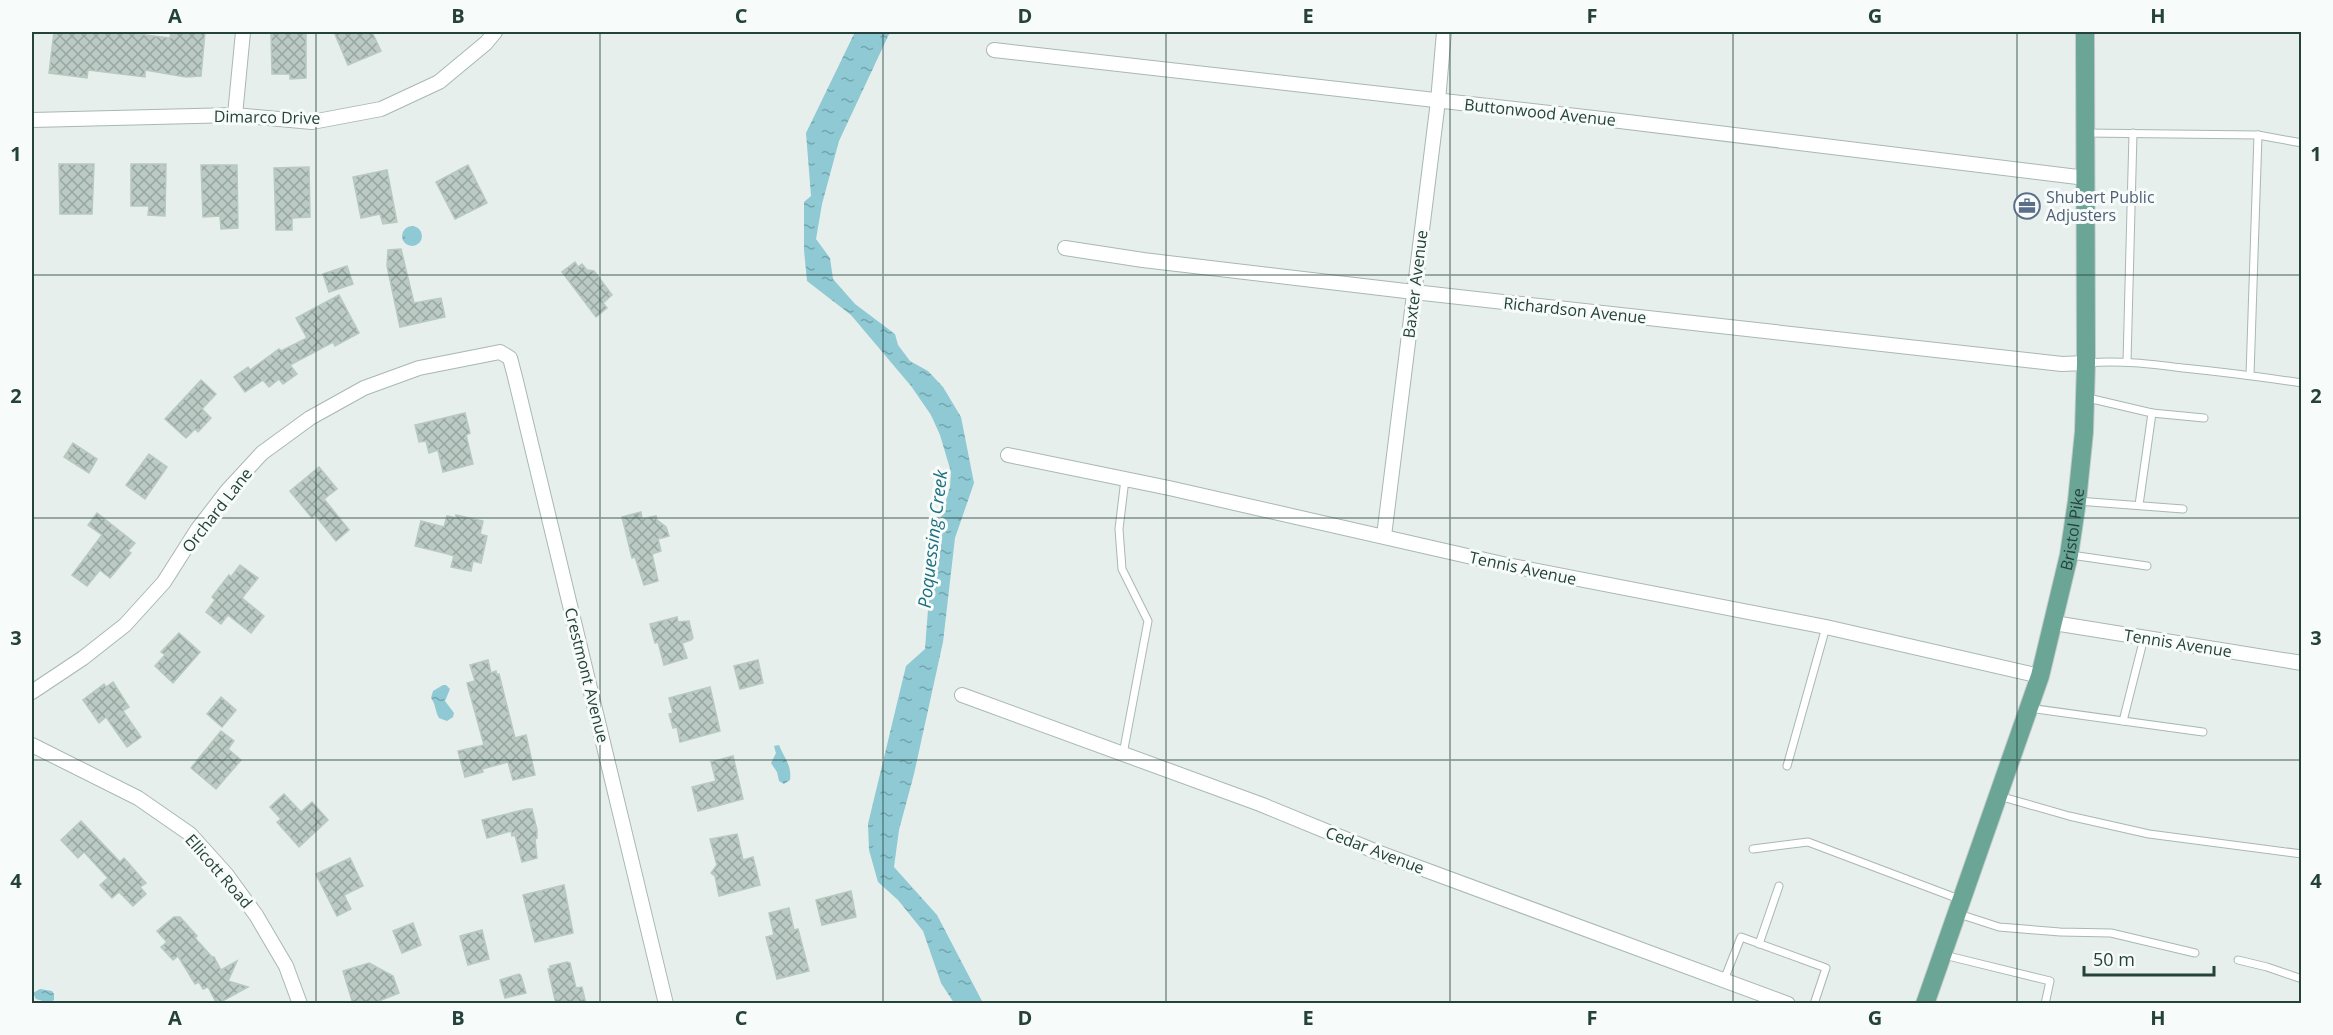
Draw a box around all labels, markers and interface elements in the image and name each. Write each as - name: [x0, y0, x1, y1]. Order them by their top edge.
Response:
- text: A: [168, 2, 182, 29]
- text: B: [451, 2, 465, 29]
- text: C: [735, 2, 748, 29]
- text: D: [1018, 2, 1032, 29]
- text: E: [1302, 2, 1314, 29]
- text: F: [1587, 2, 1597, 29]
- text: G: [1868, 2, 1882, 29]
- text: H: [2150, 2, 2166, 29]
- street label: Buttonwood Avenue: [1463, 93, 1617, 131]
- street label: Dimarco Drive: [214, 105, 320, 129]
- text: 1: [10, 140, 22, 167]
- text: 1: [2310, 140, 2322, 167]
- place label: Shubert Public Adjusters: [2046, 186, 2155, 226]
- office icon: Shubert Public Adjusters: [2012, 191, 2042, 221]
- street label: Baxter Avenue: [1397, 229, 1433, 339]
- street label: Richardson Avenue: [1502, 292, 1648, 328]
- text: 2: [10, 382, 22, 409]
- text: 2: [2310, 382, 2322, 409]
- street label: Orchard Lane: [177, 463, 257, 557]
- water label: Poquessing Creek: [912, 467, 953, 609]
- street label: Bristol Pike: [2055, 487, 2089, 573]
- street label: Tennis Avenue: [1467, 546, 1579, 590]
- street label: Crestmont Avenue: [560, 605, 614, 745]
- text: 3: [10, 624, 22, 651]
- street label: Tennis Avenue: [2122, 624, 2234, 662]
- text: 3: [2310, 624, 2322, 651]
- street label: Cedar Avenue: [1322, 821, 1428, 879]
- street label: Ellicott Road: [181, 829, 257, 913]
- text: 4: [10, 867, 22, 894]
- text: 4: [2310, 867, 2322, 894]
- scale bar: [2084, 939, 2214, 977]
- text: 50 m: [2093, 947, 2135, 971]
- text: A: [168, 1004, 182, 1031]
- text: B: [451, 1004, 465, 1031]
- text: C: [735, 1004, 748, 1031]
- text: D: [1018, 1004, 1032, 1031]
- text: E: [1302, 1004, 1314, 1031]
- text: F: [1587, 1004, 1597, 1031]
- text: G: [1868, 1004, 1882, 1031]
- text: H: [2150, 1004, 2166, 1031]

